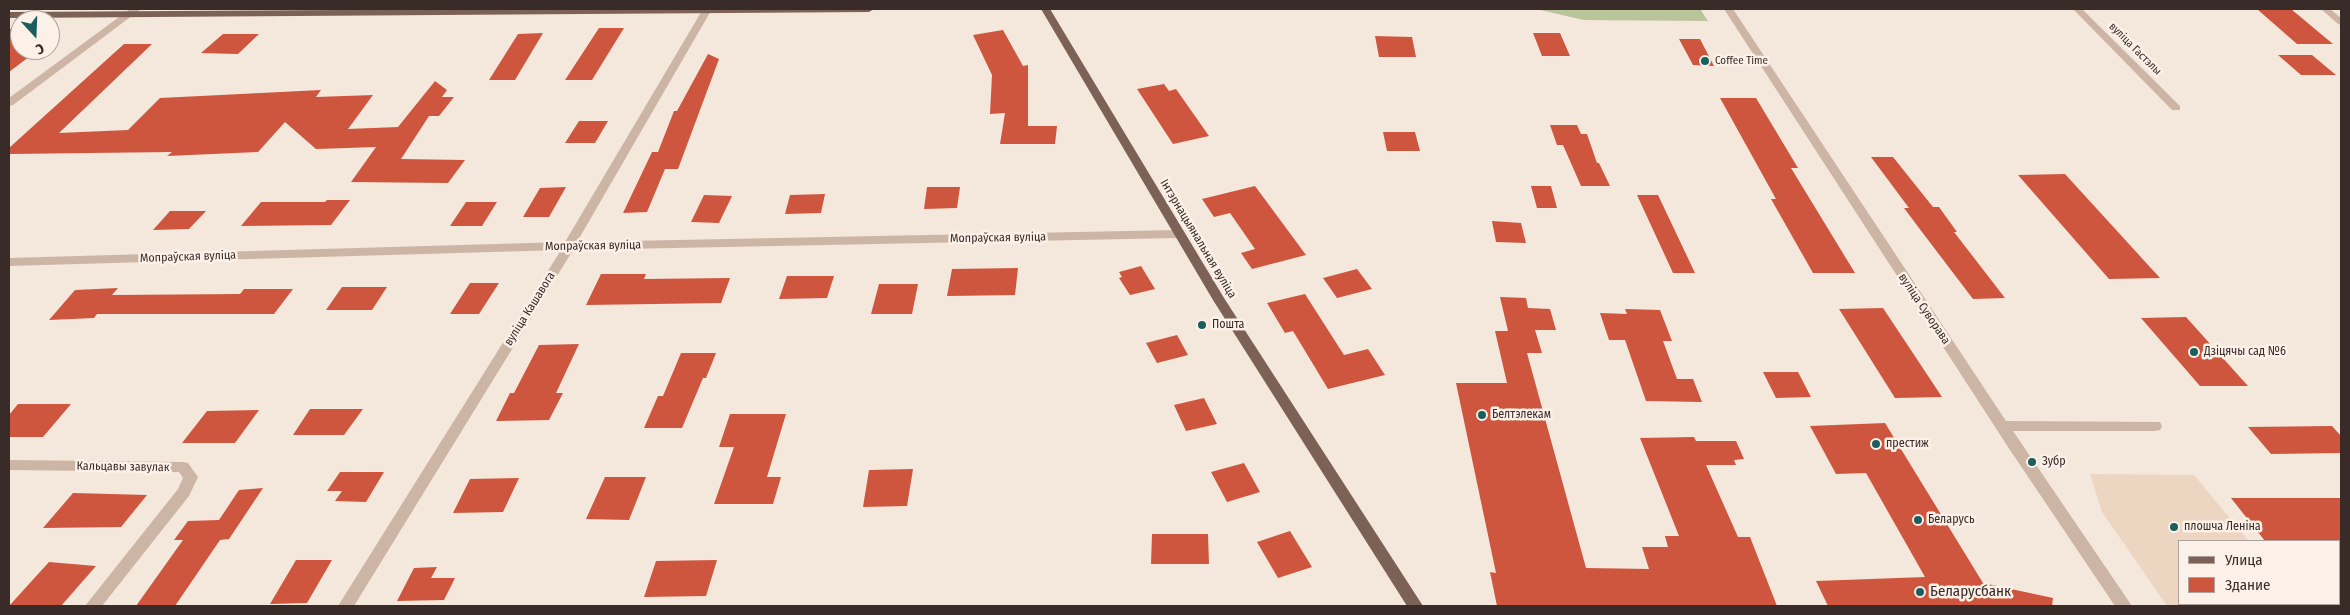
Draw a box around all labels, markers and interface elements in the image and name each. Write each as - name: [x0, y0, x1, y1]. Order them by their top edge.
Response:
- north arrow: [10, 10, 60, 60]
- street label: вуліца Гастэлы: [2106, 20, 2164, 78]
- text: С: [34, 39, 46, 58]
- place label: Coffee Time: [1715, 54, 1768, 68]
- marker: Coffee Time: [1699, 55, 1711, 67]
- street label: Інтэрнацыянальная вуліца: [1157, 177, 1239, 301]
- street label: Мопраўская вуліца: [950, 230, 1046, 246]
- street label: Мопраўская вуліца: [545, 238, 641, 254]
- street label: Мопраўская вуліца: [140, 248, 236, 266]
- street label: вуліца Кашавога: [502, 269, 558, 349]
- street label: вуліца Суворава: [1895, 271, 1953, 347]
- place label: Пошта: [1212, 318, 1244, 332]
- marker: Пошта: [1196, 319, 1208, 331]
- place label: Дзіцячы сад №6: [2204, 345, 2286, 359]
- marker: Дзіцячы сад №6: [2188, 346, 2200, 358]
- place label: Белтэлекам: [1492, 408, 1551, 422]
- marker: Белтэлекам: [1476, 409, 1488, 421]
- place label: престиж: [1886, 437, 1929, 451]
- marker: престиж: [1870, 438, 1882, 450]
- place label: Зубр: [2042, 455, 2066, 469]
- marker: Зубр: [2026, 456, 2038, 468]
- street label: Кальцавы завулак: [76, 459, 170, 475]
- place label: Беларусь: [1928, 513, 1974, 527]
- marker: Беларусь: [1912, 514, 1924, 526]
- place label: плошча Леніна: [2184, 520, 2261, 534]
- marker: плошча Леніна: [2168, 521, 2180, 533]
- legend: [2178, 540, 2340, 605]
- text: Улица: [2225, 551, 2263, 569]
- text: Здание: [2225, 576, 2271, 594]
- place label: Беларусбанк: [1930, 583, 2011, 601]
- marker: Беларусбанк: [1914, 586, 1926, 598]

